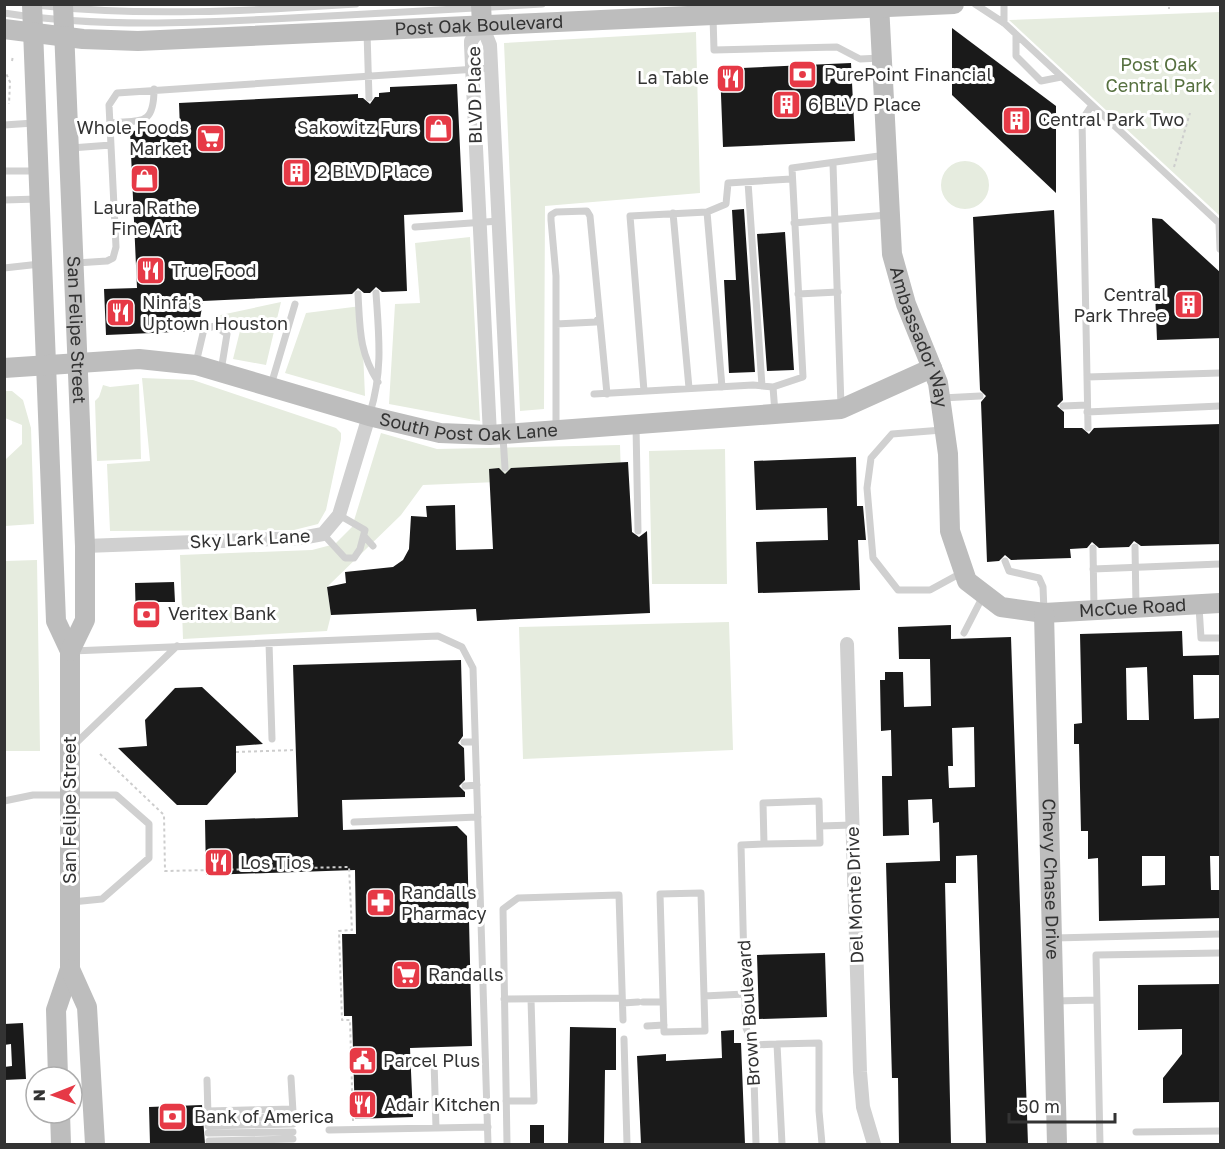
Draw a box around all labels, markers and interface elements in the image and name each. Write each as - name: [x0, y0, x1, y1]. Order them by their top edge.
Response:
- street label: Post Oak Boulevard: [394, 10, 564, 39]
- street label: BLVD Place: [462, 46, 486, 144]
- park label: Post Oak Central Park: [1105, 53, 1213, 96]
- bank icon: PurePoint Financial: [787, 59, 819, 91]
- restaurant icon: La Table: [714, 62, 746, 94]
- place label: PurePoint Financial: [824, 63, 992, 85]
- place label: La Table: [637, 66, 709, 88]
- building icon: 6 BLVD Place: [771, 89, 803, 121]
- place label: 6 BLVD Place: [808, 93, 921, 115]
- building icon: Central Park Two: [1001, 104, 1033, 136]
- place label: Central Park Two: [1038, 108, 1184, 130]
- shop icon: Sakowitz Furs: [423, 112, 455, 144]
- place label: Whole Foods Market: [77, 116, 189, 159]
- place label: Sakowitz Furs: [297, 116, 418, 138]
- supermarket icon: Whole Foods Market: [194, 122, 226, 154]
- building icon: 2 BLVD Place: [280, 156, 312, 188]
- place label: 2 BLVD Place: [317, 160, 430, 182]
- shop icon: Laura Rathe Fine Art: [129, 163, 161, 195]
- place label: Laura Rathe Fine Art: [93, 196, 197, 239]
- street label: San Felipe Street: [63, 255, 91, 404]
- restaurant icon: True Food: [134, 255, 166, 287]
- place label: True Food: [171, 259, 257, 281]
- street label: Ambassador Way: [886, 264, 953, 409]
- place label: Central Park Three: [1074, 283, 1167, 326]
- building icon: Central Park Three: [1172, 289, 1204, 321]
- place label: Ninfa's Uptown Houston: [142, 291, 288, 334]
- restaurant icon: Ninfa's Uptown Houston: [105, 297, 137, 329]
- street label: South Post Oak Lane: [377, 407, 559, 445]
- street label: Sky Lark Lane: [189, 524, 311, 552]
- street label: McCue Road: [1078, 593, 1187, 621]
- bank icon: Veritex Bank: [131, 598, 163, 630]
- place label: Veritex Bank: [168, 602, 276, 624]
- street label: San Felipe Street: [58, 736, 80, 884]
- street label: Chevy Chase Drive: [1039, 798, 1064, 960]
- street label: Del Monte Drive: [841, 826, 867, 964]
- restaurant icon: Los Tios: [203, 847, 235, 879]
- place label: Los Tios: [240, 851, 311, 873]
- place label: Randalls Pharmacy: [401, 881, 487, 924]
- pharmacy icon: Randalls Pharmacy: [364, 887, 396, 919]
- street label: Brown Boulevard: [732, 939, 764, 1087]
- supermarket icon: Randalls: [391, 959, 423, 991]
- place label: Randalls: [428, 963, 504, 985]
- public building icon: Parcel Plus: [346, 1045, 378, 1077]
- place label: Parcel Plus: [383, 1049, 480, 1071]
- north arrow: [24, 1065, 84, 1125]
- scale bar: [1009, 1086, 1116, 1124]
- text: N: [29, 1089, 49, 1102]
- restaurant icon: Adair Kitchen: [347, 1089, 379, 1121]
- place label: Adair Kitchen: [384, 1093, 500, 1115]
- text: 50 m: [1018, 1095, 1060, 1117]
- bank icon: Bank of America: [157, 1101, 189, 1133]
- place label: Bank of America: [194, 1105, 334, 1127]

